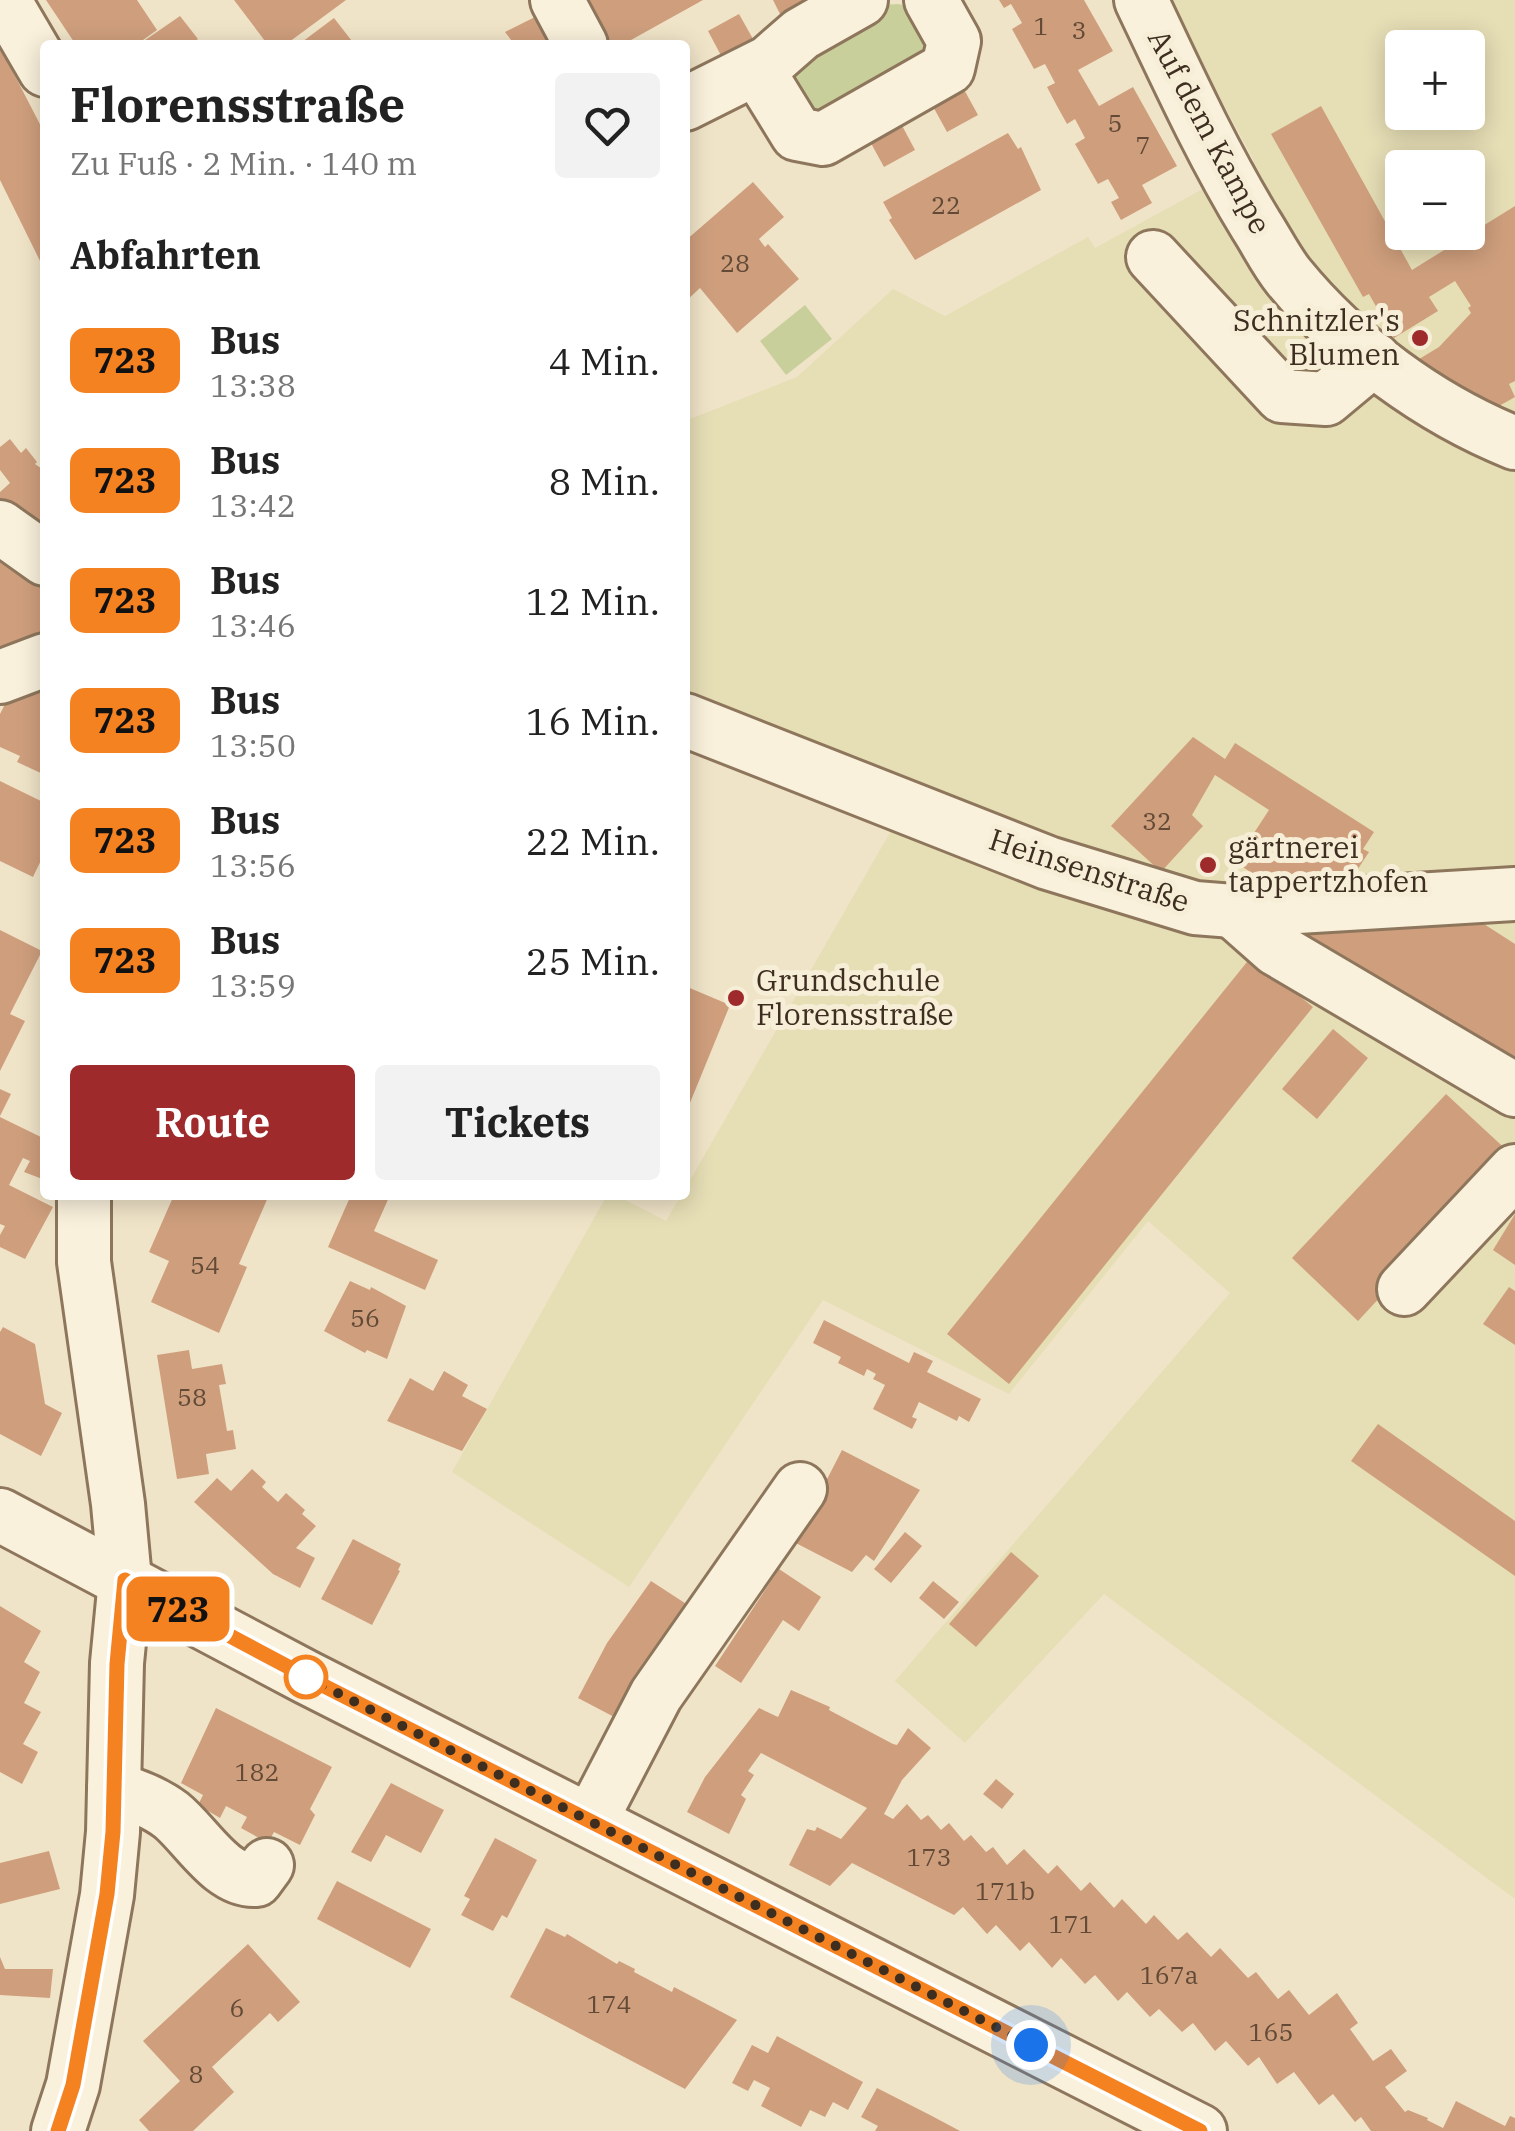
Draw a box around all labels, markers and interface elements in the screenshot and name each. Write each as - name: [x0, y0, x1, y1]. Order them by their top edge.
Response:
- house number: 1: [1033, 9, 1049, 42]
- house number: 3: [1071, 13, 1087, 46]
- street label: Auf dem Kampe: [1140, 22, 1281, 240]
- map controls: [1385, 30, 1485, 250]
- button: +: [1385, 30, 1485, 130]
- text: Florensstraße: [70, 73, 405, 135]
- button: heart: [555, 73, 660, 178]
- house number: 5: [1107, 106, 1123, 139]
- house number: 7: [1135, 128, 1151, 161]
- text: Zu Fuß · 2 Min. · 140 m: [70, 142, 417, 184]
- button: −: [1385, 150, 1485, 250]
- house number: 22: [931, 188, 961, 221]
- text: Abfahrten: [70, 230, 261, 279]
- house number: 28: [720, 246, 750, 279]
- place label: Schnitzler's Blumen: [1233, 300, 1400, 373]
- text: Bus: [210, 315, 280, 364]
- marker: Schnitzler's Blumen: [1409, 327, 1431, 349]
- text: 4 Min.: [548, 336, 660, 385]
- text: 723: [93, 337, 157, 383]
- text: 13:38: [210, 364, 296, 406]
- text: Bus: [210, 435, 280, 484]
- text: 8 Min.: [548, 456, 660, 505]
- text: 723: [93, 457, 157, 503]
- text: 13:42: [210, 484, 296, 526]
- text: Bus: [210, 555, 280, 604]
- text: 12 Min.: [526, 576, 660, 625]
- text: 723: [93, 577, 157, 623]
- text: 13:46: [210, 604, 296, 646]
- text: Bus: [210, 675, 280, 724]
- text: 16 Min.: [526, 696, 660, 745]
- text: 723: [93, 697, 157, 743]
- text: 13:50: [210, 724, 296, 766]
- text: Bus: [210, 795, 280, 844]
- house number: 32: [1142, 804, 1172, 837]
- text: 22 Min.: [526, 816, 660, 865]
- text: 723: [93, 817, 157, 863]
- street label: Heinsenstraße: [984, 819, 1194, 920]
- place label: gärtnerei tappertzhofen: [1228, 827, 1428, 900]
- text: 13:56: [210, 844, 296, 886]
- marker: gärtnerei tappertzhofen: [1197, 854, 1219, 876]
- text: Bus: [210, 915, 280, 964]
- text: 25 Min.: [526, 936, 660, 985]
- text: 723: [93, 937, 157, 983]
- place label: Grundschule Florensstraße: [756, 960, 954, 1033]
- text: 13:59: [210, 964, 296, 1006]
- marker: Grundschule Florensstraße: [725, 987, 747, 1009]
- button: Route: [70, 1065, 355, 1180]
- button: Tickets: [375, 1065, 660, 1180]
- house number: 54: [190, 1248, 220, 1281]
- house number: 56: [350, 1301, 380, 1334]
- house number: 58: [177, 1380, 207, 1413]
- line badge: 723: [120, 1576, 236, 1642]
- text: 723: [146, 1586, 210, 1632]
- unlabelled marker: [285, 1656, 327, 1698]
- house number: 182: [234, 1755, 280, 1788]
- house number: 173: [906, 1840, 952, 1873]
- house number: 171b: [975, 1874, 1035, 1907]
- house number: 171: [1048, 1907, 1094, 1940]
- house number: 167a: [1140, 1958, 1198, 1991]
- house number: 174: [586, 1987, 632, 2020]
- house number: 6: [229, 1991, 245, 2024]
- house number: 165: [1248, 2015, 1294, 2048]
- your location: [1006, 2020, 1056, 2070]
- house number: 8: [188, 2057, 204, 2090]

